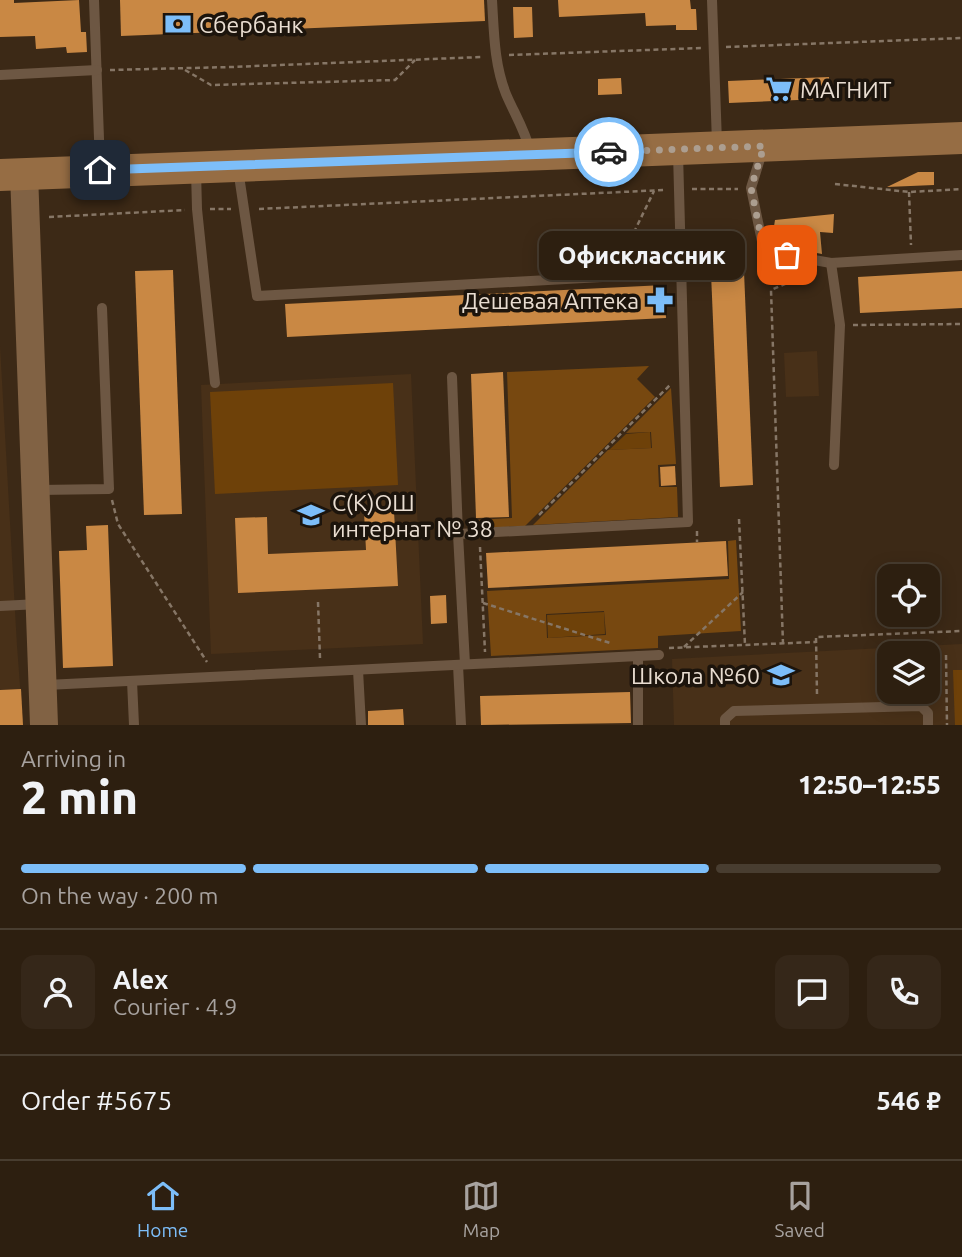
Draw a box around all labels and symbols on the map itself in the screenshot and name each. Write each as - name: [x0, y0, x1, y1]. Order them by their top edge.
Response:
- bank icon: Сбербанк: [163, 9, 193, 39]
- place label: Сбербанк: [199, 12, 303, 37]
- supermarket icon: МАГНИТ: [764, 74, 794, 104]
- place label: МАГНИТ: [800, 77, 892, 102]
- courier: [574, 117, 644, 187]
- pin: [70, 140, 130, 200]
- pin: [757, 225, 817, 285]
- callout: Офисклассник: [538, 230, 745, 280]
- pharmacy icon: Дешевая Аптека: [645, 285, 675, 315]
- place label: Дешевая Аптека: [462, 288, 639, 313]
- place label: С(К)ОШ интернат № 38: [332, 490, 493, 541]
- school or university icon: С(К)ОШ интернат № 38: [296, 500, 326, 530]
- school or university icon: Школа №60: [766, 660, 796, 690]
- place label: Школа №60: [631, 663, 760, 688]

